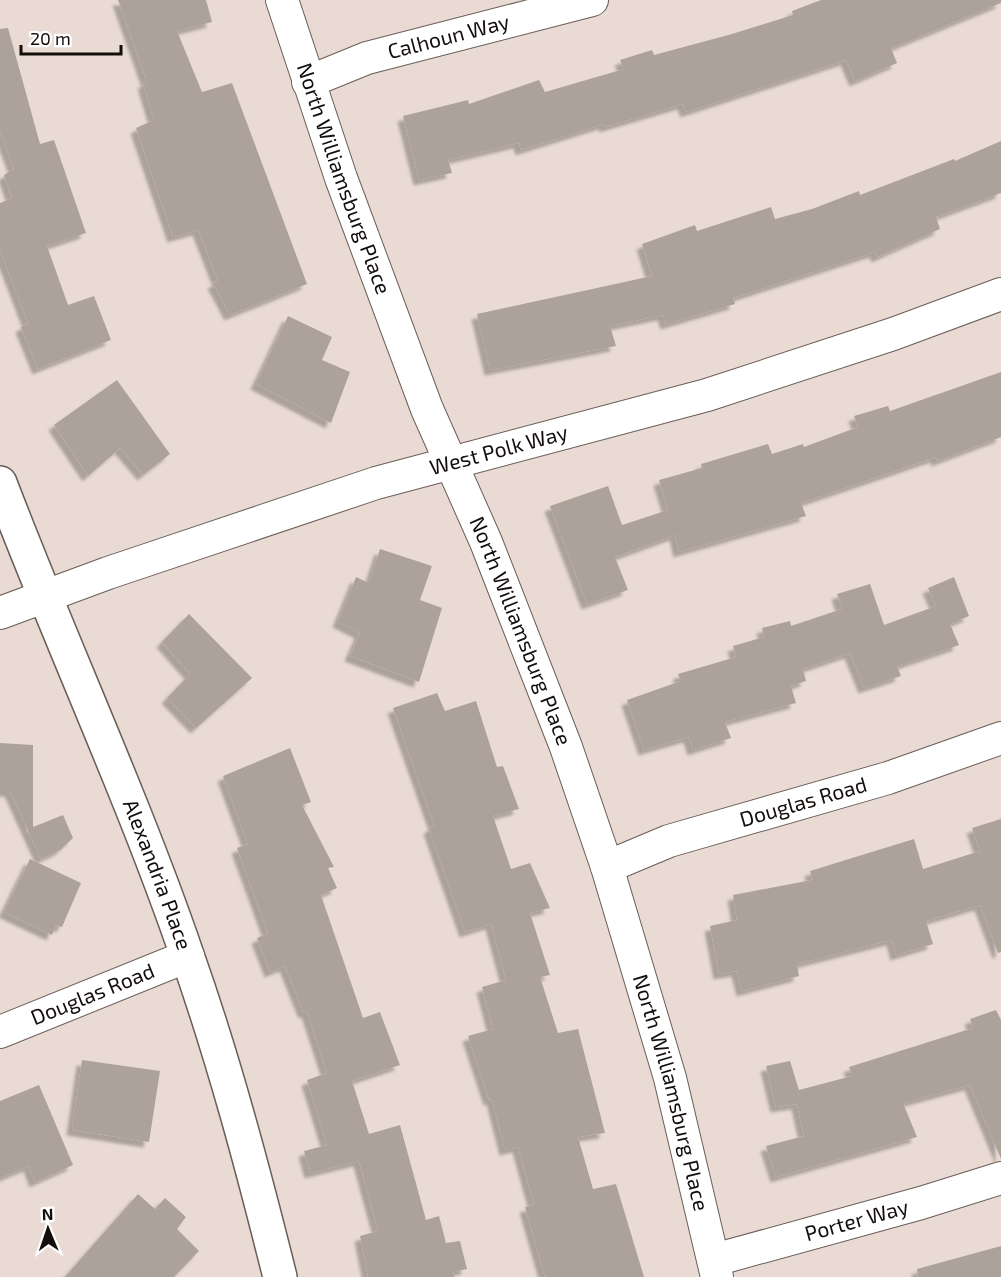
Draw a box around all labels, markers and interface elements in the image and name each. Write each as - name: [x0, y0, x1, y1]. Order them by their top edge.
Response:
- street label: Calhoun Way: [385, 8, 512, 63]
- scale bar: [21, 18, 122, 56]
- text: 20 m: [30, 27, 71, 49]
- street label: North Williamsburg Place: [293, 59, 397, 297]
- street label: West Polk Way: [427, 419, 570, 479]
- street label: North Williamsburg Place: [465, 512, 578, 748]
- street label: Douglas Road: [736, 771, 869, 831]
- street label: Alexandria Place: [119, 795, 198, 953]
- street label: Douglas Road: [27, 957, 158, 1029]
- street label: North Williamsburg Place: [629, 971, 715, 1213]
- street label: Porter Way: [802, 1193, 911, 1245]
- north arrow: [18, 1199, 78, 1259]
- text: N: [41, 1204, 54, 1223]

